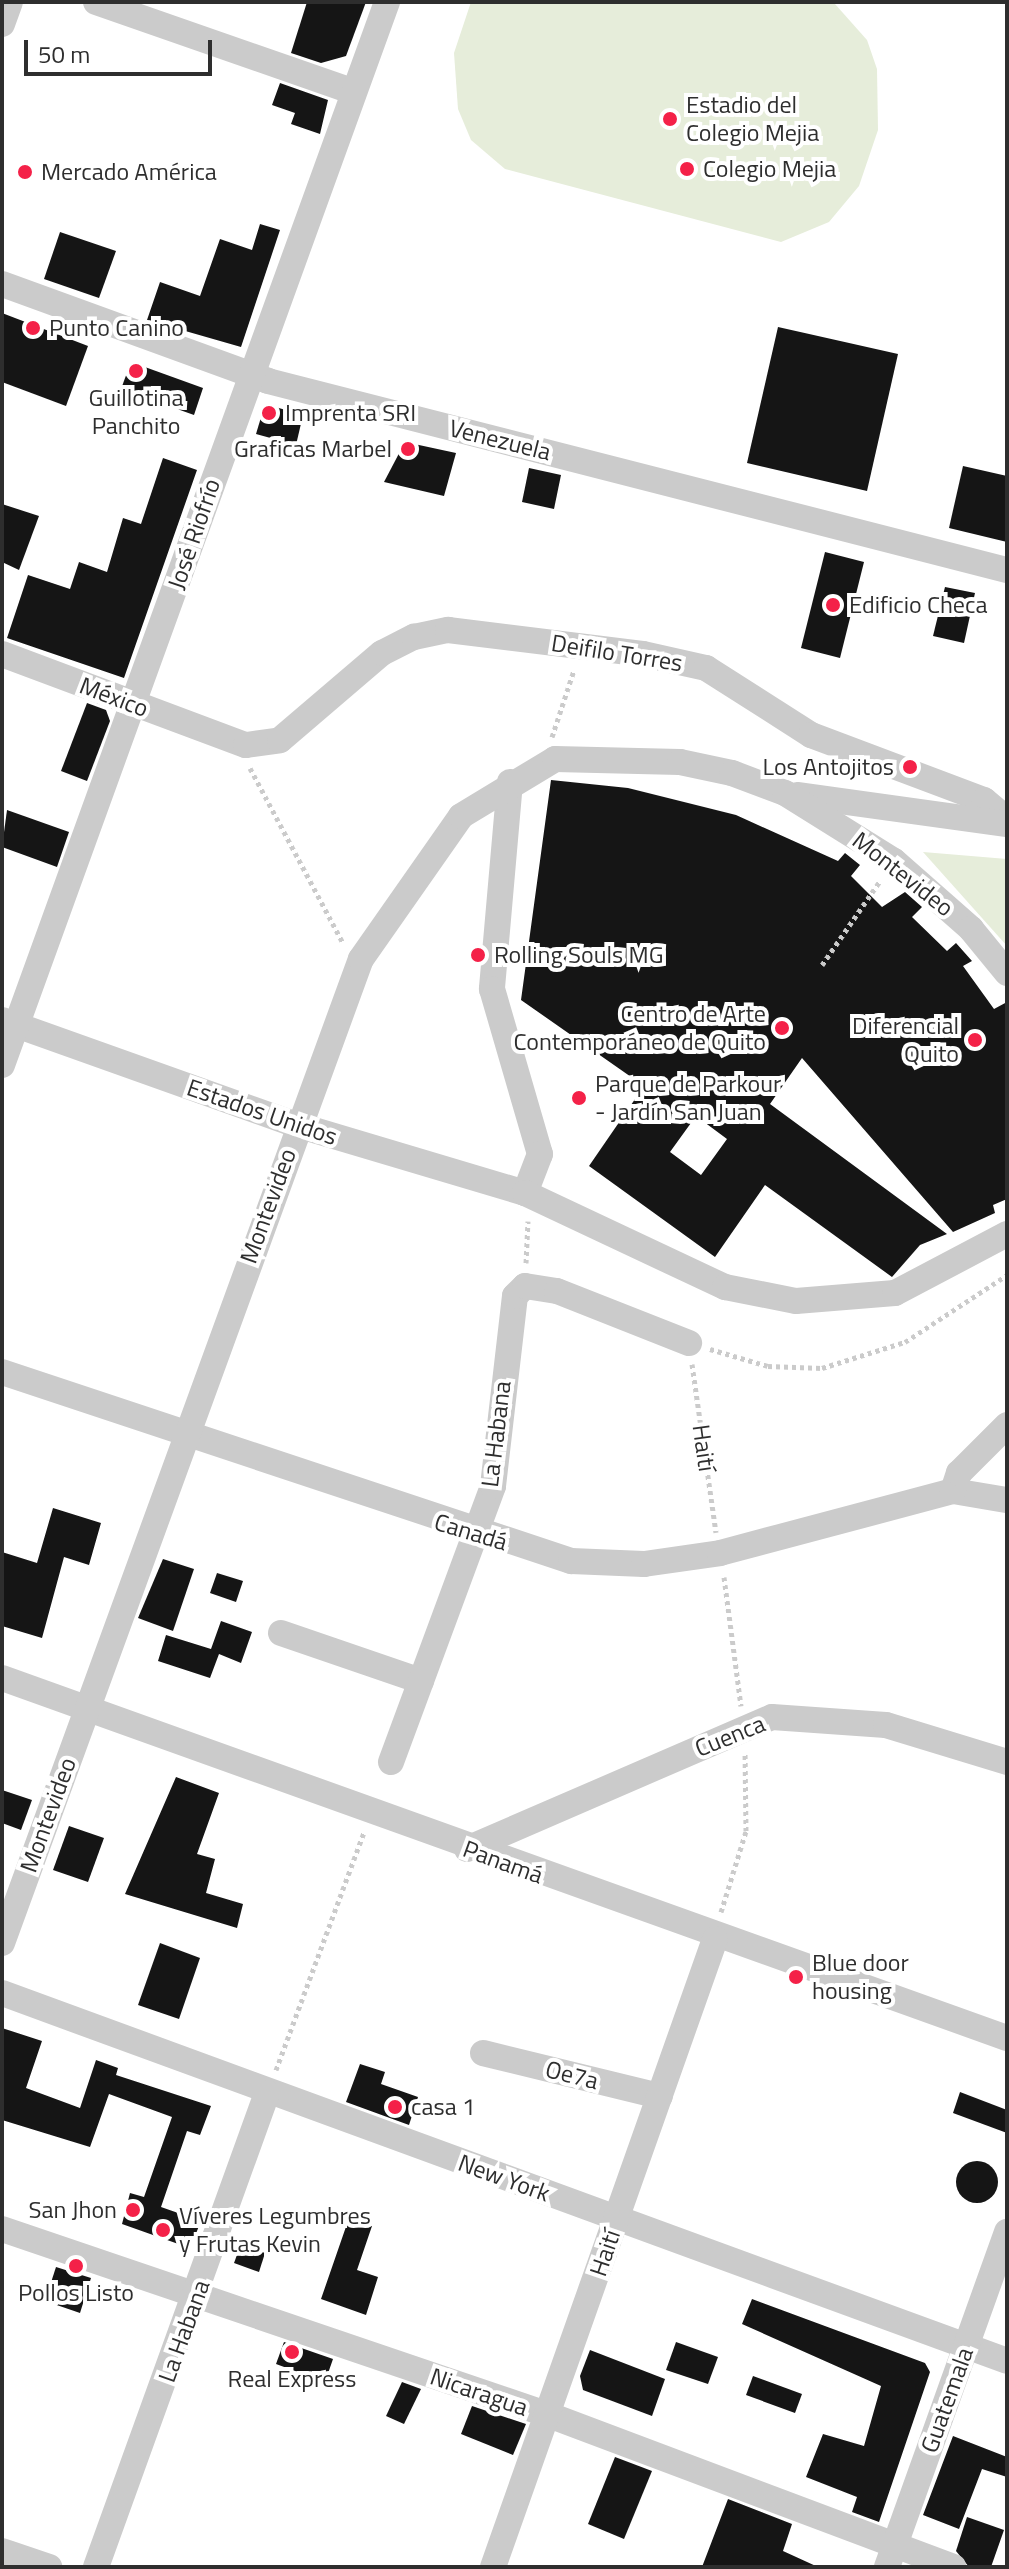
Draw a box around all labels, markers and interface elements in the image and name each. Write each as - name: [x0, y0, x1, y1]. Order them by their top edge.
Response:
- scale bar: [28, 24, 216, 74]
- text: 50 m: [38, 36, 90, 72]
- place label: Estadio del Colegio Mejia: [686, 91, 819, 147]
- marker: Estadio del Colegio Mejia: [661, 110, 679, 128]
- place label: Colegio Mejia: [703, 155, 836, 183]
- place label: Mercado América: [41, 158, 217, 186]
- marker: Colegio Mejia: [678, 160, 696, 178]
- marker: Mercado América: [16, 163, 34, 181]
- place label: Punto Canino: [49, 314, 184, 342]
- marker: Punto Canino: [24, 319, 42, 337]
- marker: Guillotina Panchito: [127, 362, 145, 380]
- place label: Guillotina Panchito: [88, 384, 184, 440]
- place label: Imprenta SRI: [285, 399, 416, 427]
- marker: Imprenta SRI: [260, 404, 278, 422]
- street label: Venezuela: [446, 413, 554, 467]
- place label: Graficas Marbel: [234, 435, 392, 463]
- marker: Graficas Marbel: [399, 440, 417, 458]
- street label: José Riofrío: [162, 475, 226, 593]
- place label: Edificio Checa: [849, 591, 987, 619]
- marker: Edificio Checa: [824, 596, 842, 614]
- street label: Deifilo Torres: [549, 628, 685, 678]
- street label: México: [76, 671, 152, 723]
- place label: Los Antojitos: [763, 753, 894, 781]
- marker: Los Antojitos: [901, 758, 919, 776]
- street label: Montevideo: [847, 826, 959, 922]
- place label: Rolling Souls MG: [494, 941, 663, 969]
- marker: Rolling Souls MG: [469, 946, 487, 964]
- place label: Centro de Arte Contemporáneo de Quito: [513, 1000, 766, 1056]
- place label: Diferencial Quito: [852, 1012, 959, 1068]
- marker: Centro de Arte Contemporáneo de Quito: [773, 1019, 791, 1037]
- marker: Diferencial Quito: [966, 1031, 984, 1049]
- place label: Parque de Parkour - Jardín San Juan: [595, 1070, 781, 1126]
- street label: Estados Unidos: [183, 1073, 341, 1151]
- marker: Parque de Parkour - Jardín San Juan: [570, 1089, 588, 1107]
- street label: Montevideo: [234, 1145, 302, 1267]
- street label: La Habana: [475, 1379, 517, 1489]
- street label: Haití: [686, 1423, 722, 1473]
- street label: Canadá: [431, 1507, 511, 1557]
- street label: Cuenca: [691, 1709, 769, 1763]
- street label: Montevideo: [14, 1754, 82, 1876]
- street label: Panamá: [459, 1834, 547, 1890]
- place label: Blue door housing: [812, 1949, 909, 2005]
- marker: Blue door housing: [787, 1968, 805, 1986]
- street label: Oe7a: [543, 2055, 601, 2095]
- place label: casa 1: [411, 2093, 475, 2121]
- marker: casa 1: [386, 2098, 404, 2116]
- street label: New York: [454, 2148, 554, 2208]
- place label: San Jhon: [28, 2196, 117, 2224]
- marker: San Jhon: [124, 2201, 142, 2219]
- place label: Víveres Legumbres y Frutas Kevin: [179, 2202, 371, 2258]
- marker: Víveres Legumbres y Frutas Kevin: [154, 2221, 172, 2239]
- street label: Haití: [584, 2226, 626, 2280]
- marker: Pollos Listo: [67, 2257, 85, 2275]
- street label: La Habana: [152, 2276, 216, 2386]
- place label: Pollos Listo: [18, 2279, 134, 2307]
- marker: Real Express: [283, 2343, 301, 2361]
- street label: Guatemala: [915, 2344, 979, 2456]
- street label: Nicaragua: [426, 2362, 532, 2422]
- place label: Real Express: [228, 2365, 356, 2393]

